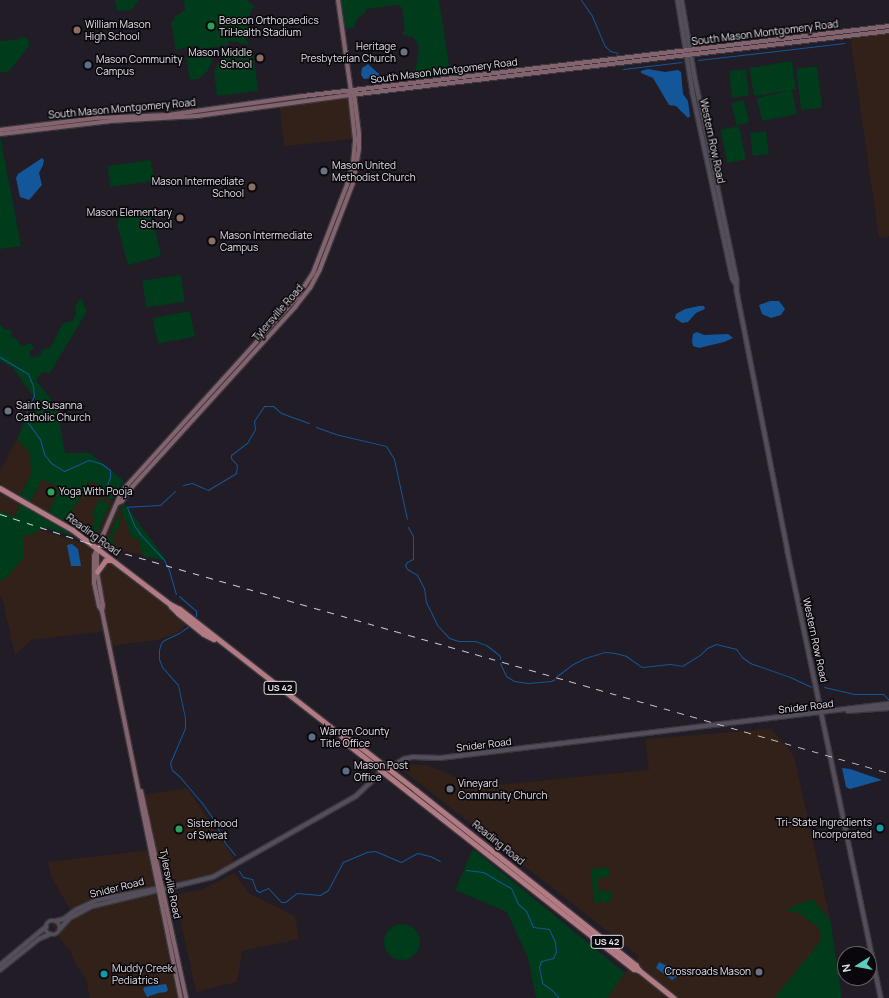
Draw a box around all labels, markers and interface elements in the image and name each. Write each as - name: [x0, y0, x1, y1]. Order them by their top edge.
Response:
- place label: Beacon Orthopaedics TriHealth Stadium: [219, 14, 319, 38]
- place label: William Mason High School: [85, 18, 151, 42]
- street label: South Mason Montgomery Road: [691, 18, 839, 48]
- marker: Beacon Orthopaedics TriHealth Stadium: [206, 21, 216, 31]
- marker: William Mason High School: [72, 25, 82, 35]
- place label: Heritage Presbyterian Church: [301, 40, 396, 64]
- place label: Mason Middle School: [188, 46, 252, 70]
- marker: Heritage Presbyterian Church: [399, 47, 409, 57]
- place label: Mason Community Campus: [96, 53, 182, 76]
- marker: Mason Middle School: [255, 53, 265, 63]
- street label: South Mason Montgomery Road: [370, 56, 518, 86]
- marker: Mason Community Campus: [83, 60, 93, 70]
- street label: South Mason Montgomery Road: [48, 97, 196, 121]
- street label: Western Row Road: [697, 97, 727, 185]
- place label: Mason United Methodist Church: [332, 159, 416, 182]
- marker: Mason United Methodist Church: [319, 166, 329, 176]
- place label: Mason Intermediate School: [152, 175, 244, 198]
- marker: Mason Intermediate School: [247, 182, 257, 192]
- place label: Mason Elementary School: [87, 206, 172, 230]
- marker: Mason Elementary School: [175, 213, 185, 223]
- place label: Mason Intermediate Campus: [220, 229, 312, 252]
- marker: Mason Intermediate Campus: [207, 236, 217, 246]
- street label: Tylersville Road: [250, 282, 306, 344]
- place label: Saint Susanna Catholic Church: [16, 399, 91, 422]
- marker: Saint Susanna Catholic Church: [3, 406, 13, 416]
- place label: Yoga With Pooja: [59, 486, 132, 498]
- marker: Yoga With Pooja: [46, 487, 56, 497]
- street label: Reading Road: [64, 512, 122, 558]
- street label: Western Row Road: [800, 596, 830, 684]
- road number: US 42: [263, 681, 297, 695]
- street label: Snider Road: [778, 698, 834, 716]
- place label: Warren County Title Office: [320, 725, 389, 748]
- marker: Warren County Title Office: [307, 732, 317, 742]
- street label: Snider Road: [456, 736, 512, 754]
- place label: Mason Post Office: [354, 759, 408, 782]
- marker: Mason Post Office: [341, 766, 351, 776]
- place label: Vineyard Community Church: [458, 777, 547, 800]
- marker: Vineyard Community Church: [445, 784, 455, 794]
- place label: Tri-State Ingredients Incorporated: [776, 816, 872, 840]
- place label: Sisterhood of Sweat: [187, 817, 238, 840]
- street label: Reading Road: [470, 818, 526, 868]
- marker: Tri-State Ingredients Incorporated: [875, 823, 885, 833]
- marker: Sisterhood of Sweat: [174, 824, 184, 834]
- street label: Tylersville Road: [157, 848, 183, 920]
- street label: Snider Road: [89, 875, 145, 901]
- road number: US 42: [590, 935, 624, 949]
- north arrow: [837, 946, 877, 986]
- place label: Muddy Creek Pediatrics: [112, 962, 173, 986]
- text: N: [838, 963, 854, 974]
- place label: Crossroads Mason: [665, 966, 751, 978]
- marker: Crossroads Mason: [754, 967, 764, 977]
- marker: Muddy Creek Pediatrics: [99, 969, 109, 979]

